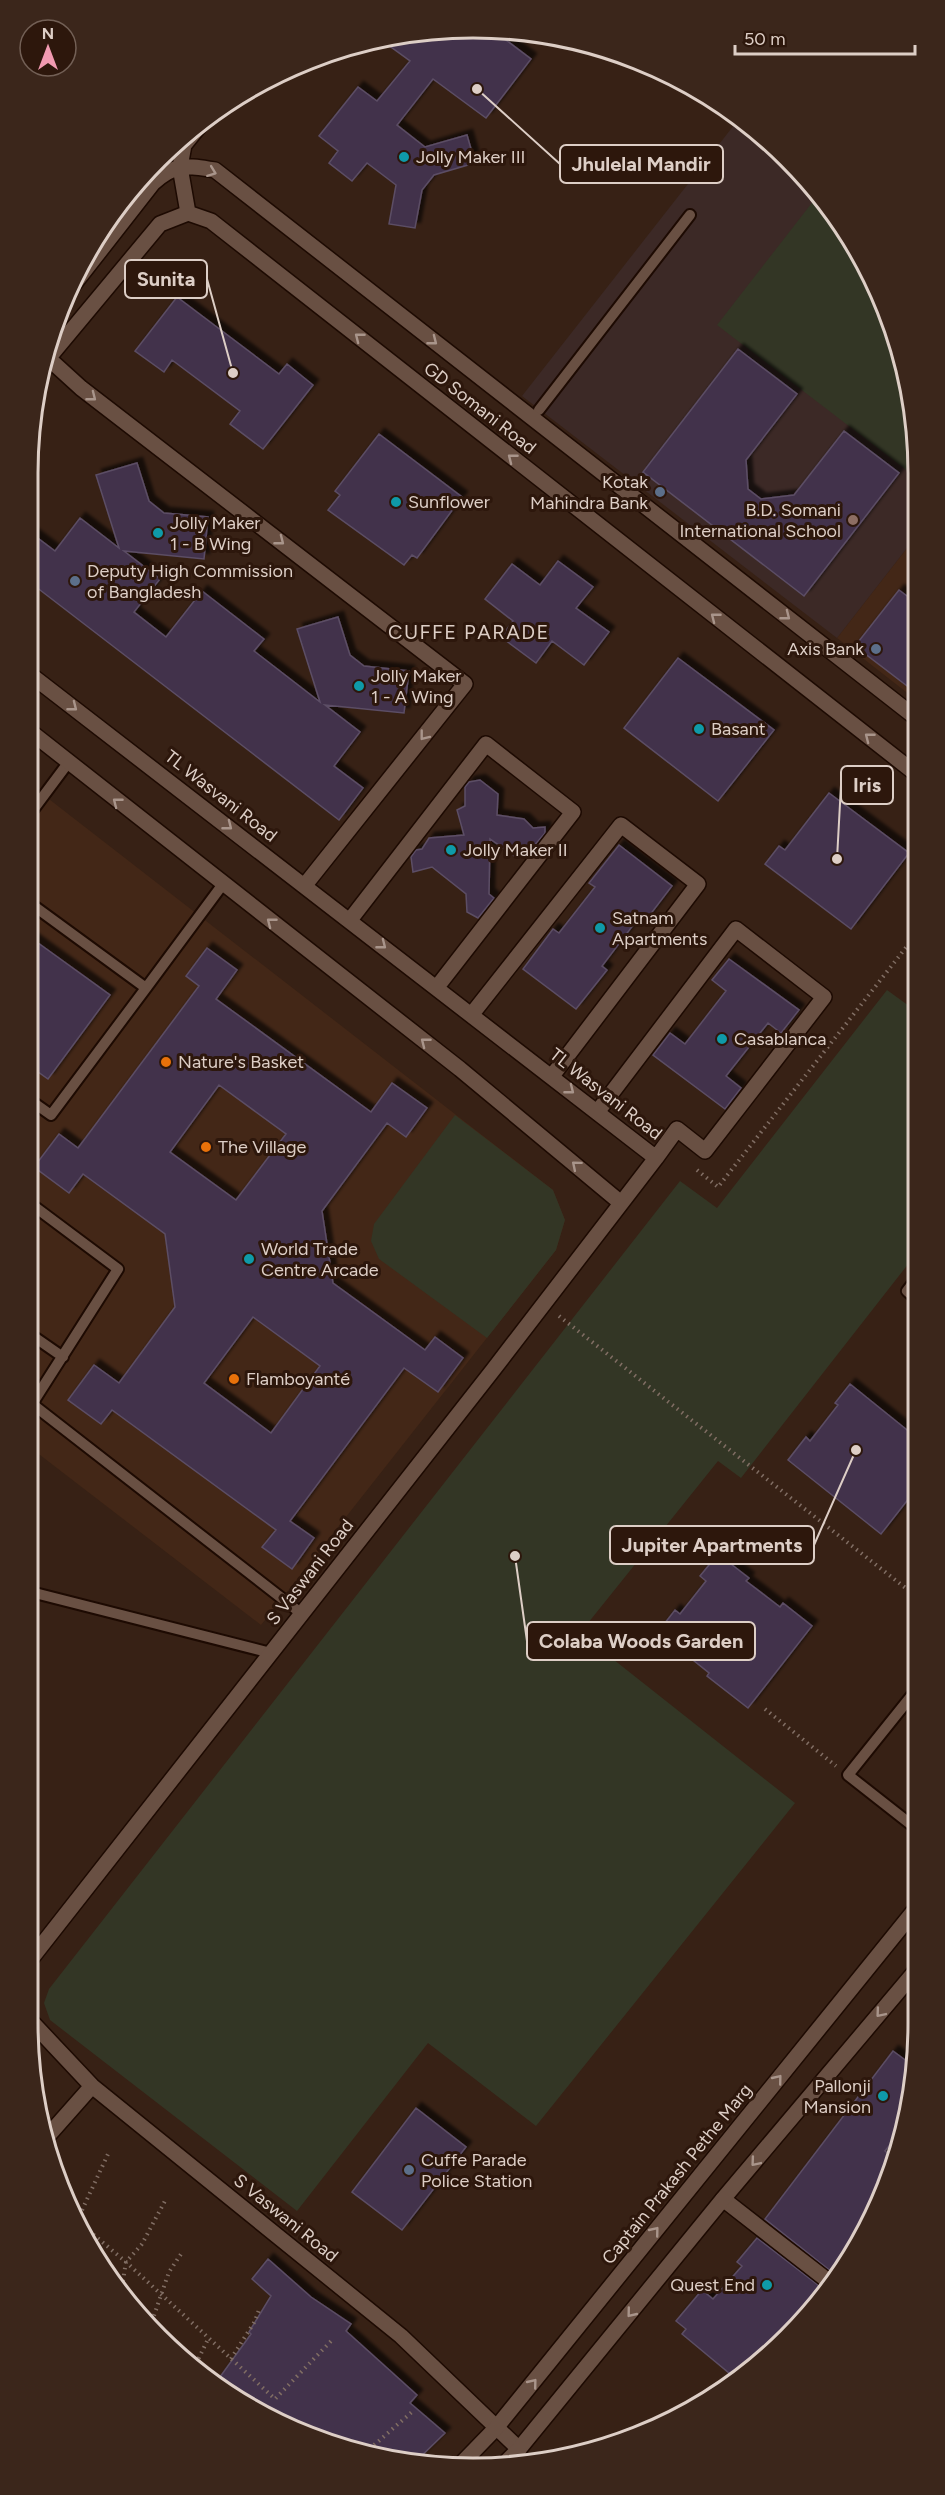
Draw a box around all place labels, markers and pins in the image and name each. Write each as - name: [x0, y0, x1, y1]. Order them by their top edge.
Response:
- callout: Jhulelal Mandir: [560, 145, 723, 183]
- place label: Jolly Maker III: [416, 146, 525, 168]
- marker: Jolly Maker III: [397, 150, 411, 164]
- callout: Sunita: [125, 260, 207, 298]
- place label: Kotak Mahindra Bank: [530, 471, 648, 514]
- marker: Kotak Mahindra Bank: [653, 485, 667, 499]
- place label: Sunflower: [408, 491, 490, 513]
- marker: Sunflower: [389, 495, 403, 509]
- place label: B.D. Somani International School: [679, 499, 841, 542]
- place label: Jolly Maker 1 - B Wing: [170, 512, 260, 555]
- marker: B.D. Somani International School: [846, 513, 860, 527]
- marker: Jolly Maker 1 - B Wing: [151, 526, 165, 540]
- place label: Deputy High Commission of Bangladesh: [87, 560, 293, 603]
- marker: Deputy High Commission of Bangladesh: [68, 574, 82, 588]
- place label: Axis Bank: [787, 638, 864, 660]
- marker: Axis Bank: [869, 642, 883, 656]
- place label: Jolly Maker 1 - A Wing: [371, 665, 461, 708]
- marker: Jolly Maker 1 - A Wing: [352, 679, 366, 693]
- place label: Basant: [711, 718, 766, 740]
- marker: Basant: [692, 722, 706, 736]
- callout: Iris: [841, 766, 893, 804]
- place label: Jolly Maker II: [463, 839, 568, 861]
- marker: Jolly Maker II: [444, 843, 458, 857]
- place label: Satnam Apartments: [612, 907, 707, 950]
- marker: Satnam Apartments: [593, 921, 607, 935]
- place label: Casablanca: [734, 1028, 826, 1050]
- marker: Casablanca: [715, 1032, 729, 1046]
- place label: Nature's Basket: [178, 1051, 304, 1073]
- marker: Nature's Basket: [159, 1055, 173, 1069]
- place label: The Village: [218, 1136, 307, 1158]
- marker: The Village: [199, 1140, 213, 1154]
- place label: World Trade Centre Arcade: [261, 1238, 379, 1281]
- marker: World Trade Centre Arcade: [242, 1252, 256, 1266]
- place label: Flamboyanté: [246, 1368, 350, 1390]
- marker: Flamboyanté: [227, 1372, 241, 1386]
- callout: Jupiter Apartments: [610, 1526, 814, 1564]
- callout: Colaba Woods Garden: [527, 1622, 755, 1660]
- place label: Pallonji Mansion: [804, 2075, 871, 2118]
- marker: Pallonji Mansion: [876, 2089, 890, 2103]
- place label: Cuffe Parade Police Station: [421, 2149, 532, 2192]
- marker: Cuffe Parade Police Station: [402, 2163, 416, 2177]
- place label: Quest End: [670, 2274, 755, 2296]
- marker: Quest End: [760, 2278, 774, 2292]

